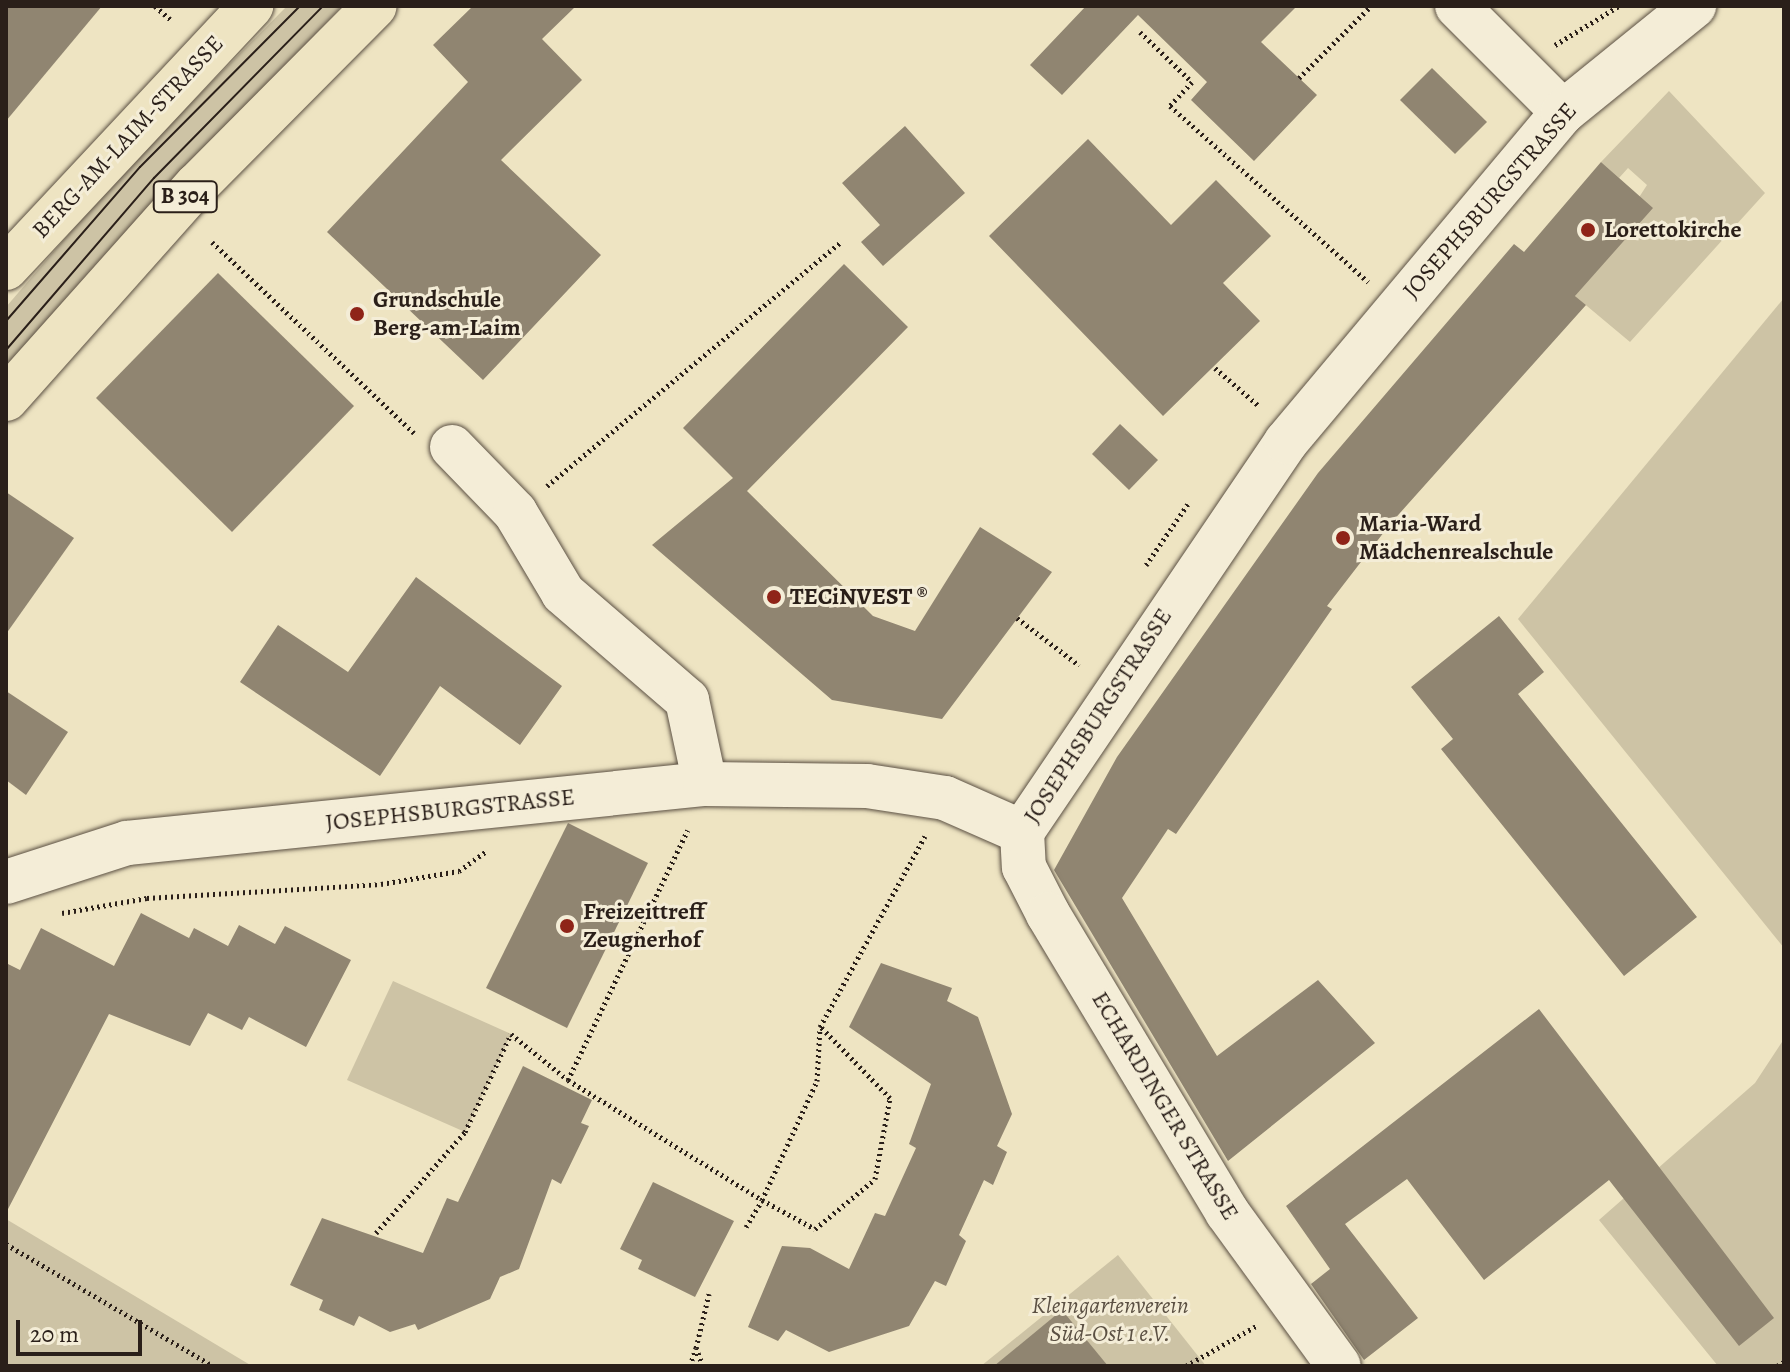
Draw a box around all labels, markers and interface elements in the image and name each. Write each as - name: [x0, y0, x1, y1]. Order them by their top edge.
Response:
- street label: BERG-AM-LAIM-STRASSE: [26, 29, 230, 245]
- street label: JOSEPHSBURGSTRASSE: [1397, 97, 1583, 305]
- road number: B 304: [151, 179, 219, 215]
- place label: Lorettokirche: [1604, 216, 1742, 244]
- marker: Lorettokirche: [1579, 221, 1597, 239]
- place label: Grundschule Berg-am-Laim: [373, 286, 521, 342]
- marker: Grundschule Berg-am-Laim: [348, 305, 366, 323]
- place label: Maria-Ward Mädchenrealschule: [1359, 510, 1553, 566]
- marker: Maria-Ward Mädchenrealschule: [1334, 529, 1352, 547]
- place label: TECiNVEST ®: [790, 583, 928, 611]
- marker: TECiNVEST ®: [765, 588, 783, 606]
- street label: JOSEPHSBURGSTRASSE: [1018, 603, 1178, 829]
- street label: JOSEPHSBURGSTRASSE: [324, 783, 576, 837]
- place label: Freizeittreff Zeugnerhof: [583, 898, 705, 954]
- marker: Freizeittreff Zeugnerhof: [558, 917, 576, 935]
- street label: ECHARDINGER STRASSE: [1085, 986, 1245, 1226]
- park label: Kleingartenverein Süd-Ost 1 e.V.: [1031, 1292, 1189, 1348]
- scale bar: [20, 1304, 146, 1354]
- text: 20 m: [30, 1318, 79, 1350]

